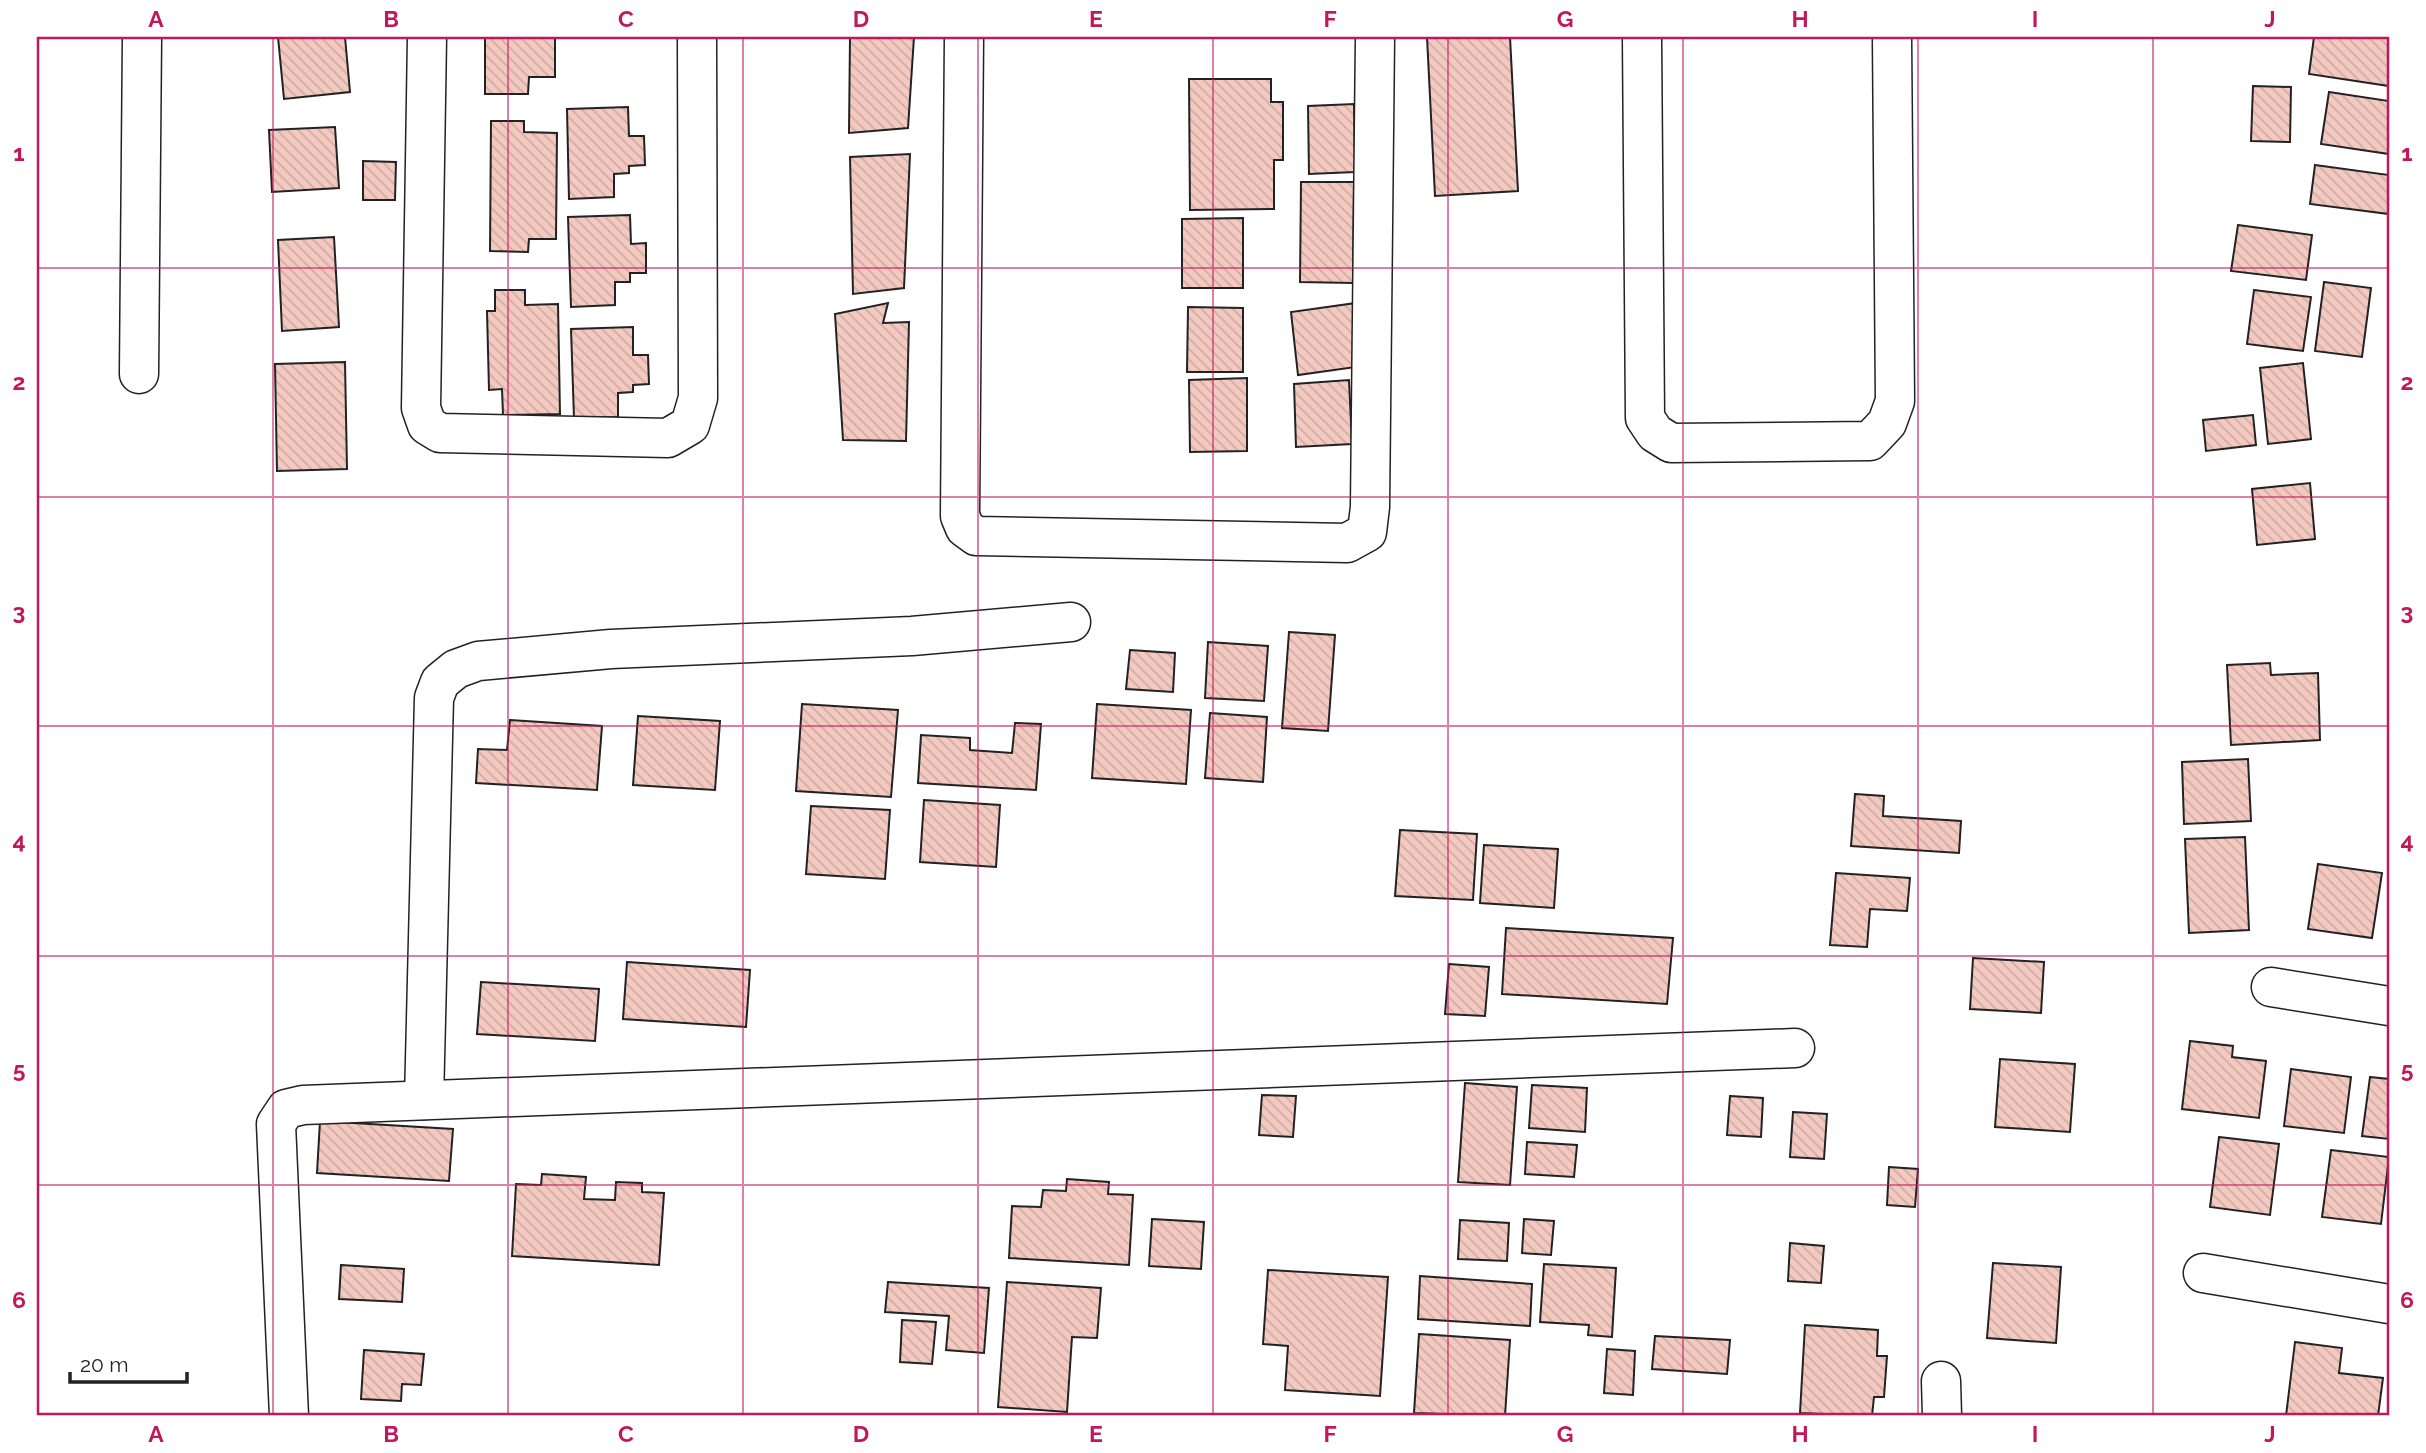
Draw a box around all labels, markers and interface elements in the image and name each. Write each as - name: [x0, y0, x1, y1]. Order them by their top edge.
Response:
- text: A: [148, 5, 164, 32]
- text: B: [383, 5, 399, 32]
- text: C: [618, 5, 634, 32]
- text: D: [853, 5, 869, 32]
- text: E: [1089, 5, 1103, 32]
- text: F: [1323, 5, 1337, 32]
- text: G: [1557, 5, 1573, 32]
- text: H: [1791, 5, 1809, 32]
- text: I: [2032, 5, 2038, 32]
- text: J: [2264, 5, 2276, 32]
- text: 1: [13, 139, 25, 166]
- text: 1: [2401, 139, 2413, 166]
- text: 2: [13, 368, 25, 395]
- text: 2: [2401, 368, 2413, 395]
- text: 3: [13, 598, 25, 625]
- text: 3: [2401, 598, 2413, 625]
- text: 4: [12, 827, 26, 854]
- text: 4: [2400, 827, 2414, 854]
- text: 5: [13, 1056, 26, 1083]
- text: 5: [2401, 1056, 2414, 1083]
- text: 6: [12, 1286, 26, 1313]
- text: 6: [2400, 1286, 2414, 1313]
- scale bar: [70, 1341, 187, 1385]
- text: 20 m: [80, 1352, 128, 1377]
- text: A: [148, 1420, 164, 1447]
- text: B: [383, 1420, 399, 1447]
- text: C: [618, 1420, 634, 1447]
- text: D: [853, 1420, 869, 1447]
- text: E: [1089, 1420, 1103, 1447]
- text: F: [1323, 1420, 1337, 1447]
- text: G: [1557, 1420, 1573, 1447]
- text: H: [1791, 1420, 1809, 1447]
- text: I: [2032, 1420, 2038, 1447]
- text: J: [2264, 1420, 2276, 1447]

